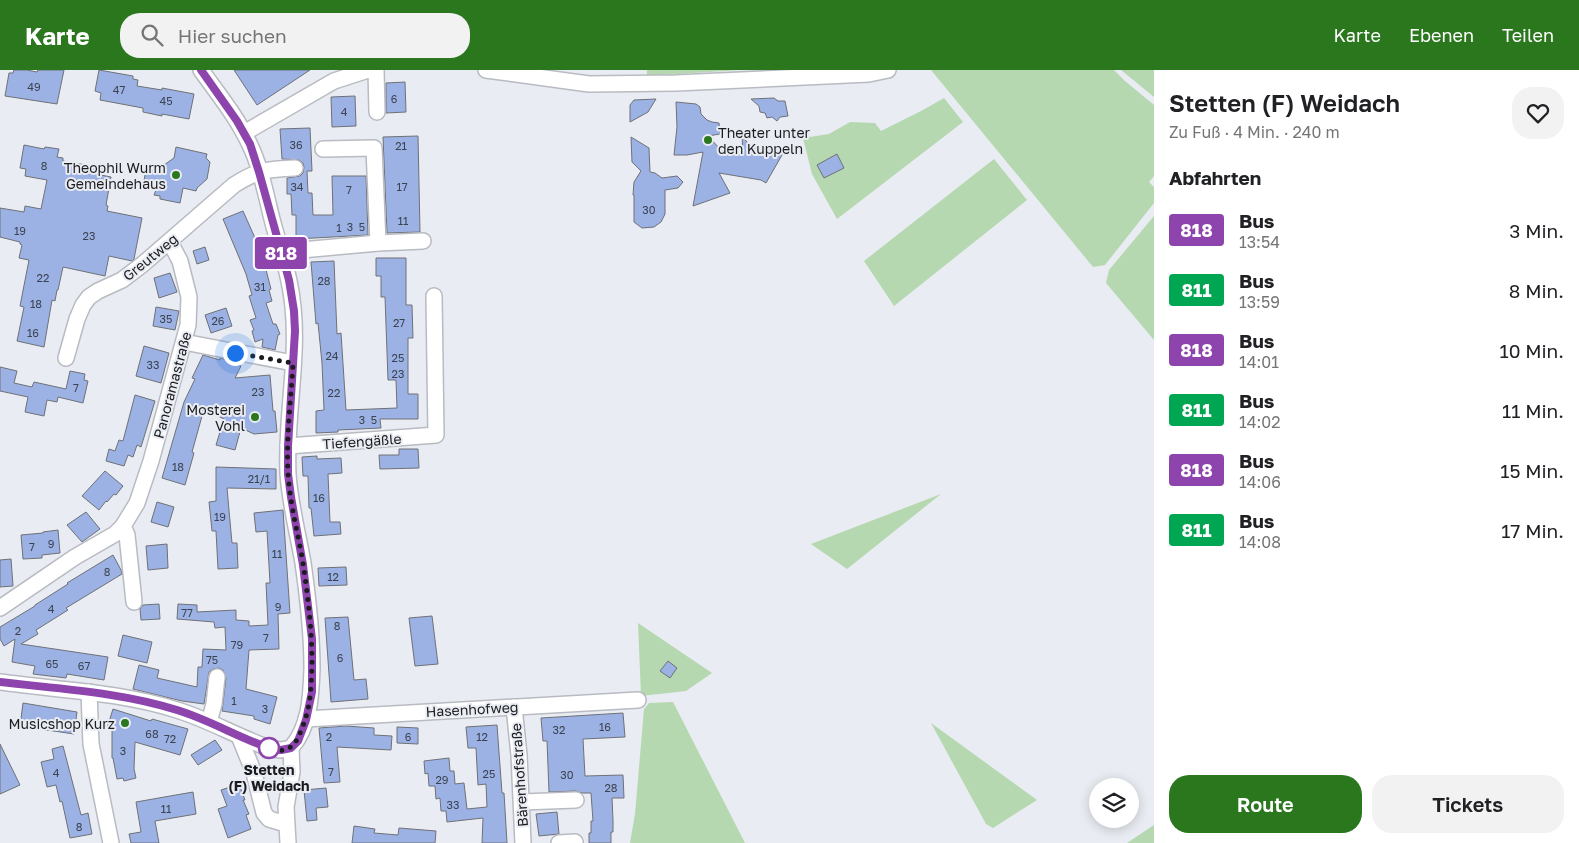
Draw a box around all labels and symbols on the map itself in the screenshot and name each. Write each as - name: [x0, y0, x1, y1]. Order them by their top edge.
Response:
- house number: 49: [27, 80, 41, 93]
- house number: 47: [113, 83, 125, 96]
- house number: 6: [391, 92, 398, 105]
- house number: 45: [159, 94, 173, 107]
- house number: 4: [341, 105, 348, 118]
- place label: Theater unter den Kuppeln: [718, 124, 811, 157]
- marker: Theater unter den Kuppeln: [702, 134, 714, 146]
- house number: 36: [289, 138, 303, 151]
- house number: 21: [395, 139, 407, 152]
- house number: 8: [41, 159, 48, 172]
- place label: Theophil Wurm Gemeindehaus: [64, 159, 166, 192]
- marker: Theophil Wurm Gemeindehaus: [170, 169, 182, 181]
- house number: 34: [290, 180, 304, 193]
- house number: 17: [396, 180, 408, 193]
- house number: 7: [346, 183, 352, 196]
- house number: 30: [642, 203, 656, 216]
- house number: 11: [398, 214, 408, 227]
- house number: 3: [347, 220, 353, 233]
- house number: 5: [359, 220, 365, 233]
- house number: 1: [336, 221, 342, 234]
- house number: 19: [14, 224, 26, 237]
- house number: 23: [83, 229, 95, 242]
- street label: Greutweg: [119, 230, 181, 284]
- line badge: 818: [252, 237, 310, 269]
- house number: 22: [37, 271, 49, 284]
- house number: 28: [317, 274, 331, 287]
- house number: 31: [254, 280, 266, 293]
- house number: 18: [30, 297, 42, 310]
- house number: 35: [160, 312, 172, 325]
- house number: 26: [211, 314, 225, 327]
- house number: 27: [393, 316, 405, 329]
- house number: 16: [27, 326, 39, 339]
- street label: Panoramastraße: [150, 330, 194, 440]
- your location: [223, 341, 248, 366]
- house number: 24: [325, 349, 339, 362]
- house number: 25: [392, 351, 404, 364]
- house number: 33: [147, 358, 159, 371]
- house number: 23: [392, 367, 404, 380]
- house number: 7: [73, 381, 79, 394]
- house number: 23: [252, 385, 264, 398]
- house number: 22: [328, 386, 340, 399]
- place label: Mosterei Vohl: [186, 401, 245, 434]
- marker: Mosterei Vohl: [249, 411, 261, 423]
- house number: 3: [359, 413, 365, 426]
- house number: 5: [371, 413, 377, 426]
- street label: Tiefengäßle: [322, 430, 402, 452]
- house number: 18: [172, 460, 184, 473]
- house number: 21/1: [248, 472, 270, 485]
- house number: 16: [313, 491, 325, 504]
- house number: 19: [214, 510, 226, 523]
- house number: 9: [48, 537, 54, 550]
- house number: 7: [29, 540, 35, 553]
- house number: 11: [272, 547, 282, 560]
- house number: 8: [104, 565, 111, 578]
- house number: 12: [327, 570, 339, 583]
- house number: 9: [275, 600, 281, 613]
- house number: 4: [48, 602, 55, 615]
- house number: 77: [181, 606, 193, 619]
- house number: 8: [334, 619, 341, 632]
- house number: 2: [15, 624, 21, 637]
- house number: 7: [263, 631, 269, 644]
- house number: 79: [231, 638, 243, 651]
- house number: 6: [337, 651, 344, 664]
- house number: 75: [206, 653, 218, 666]
- house number: 65: [45, 657, 59, 670]
- house number: 67: [78, 659, 90, 672]
- house number: 1: [231, 694, 237, 707]
- street label: Hasenhofweg: [425, 698, 519, 720]
- house number: 3: [262, 702, 268, 715]
- place label: Musicshop Kurz: [9, 715, 115, 732]
- marker: Musicshop Kurz: [119, 717, 131, 729]
- house number: 16: [599, 720, 611, 733]
- street label: Bärenhofstraße: [507, 723, 531, 827]
- house number: 32: [553, 723, 565, 736]
- house number: 68: [145, 727, 159, 740]
- house number: 2: [326, 730, 332, 743]
- house number: 6: [405, 730, 412, 743]
- house number: 12: [476, 730, 488, 743]
- house number: 72: [164, 732, 176, 745]
- marker: Stetten (F) Weidach: [258, 737, 280, 759]
- house number: 3: [120, 744, 126, 757]
- place label: Stetten (F) Weidach: [228, 761, 310, 794]
- house number: 7: [328, 765, 334, 778]
- house number: 4: [53, 766, 60, 779]
- house number: 25: [483, 767, 495, 780]
- house number: 30: [560, 768, 574, 781]
- house number: 29: [435, 773, 449, 786]
- house number: 28: [604, 781, 618, 794]
- house number: 33: [447, 798, 459, 811]
- house number: 11: [161, 802, 171, 815]
- house number: 8: [76, 820, 83, 833]

